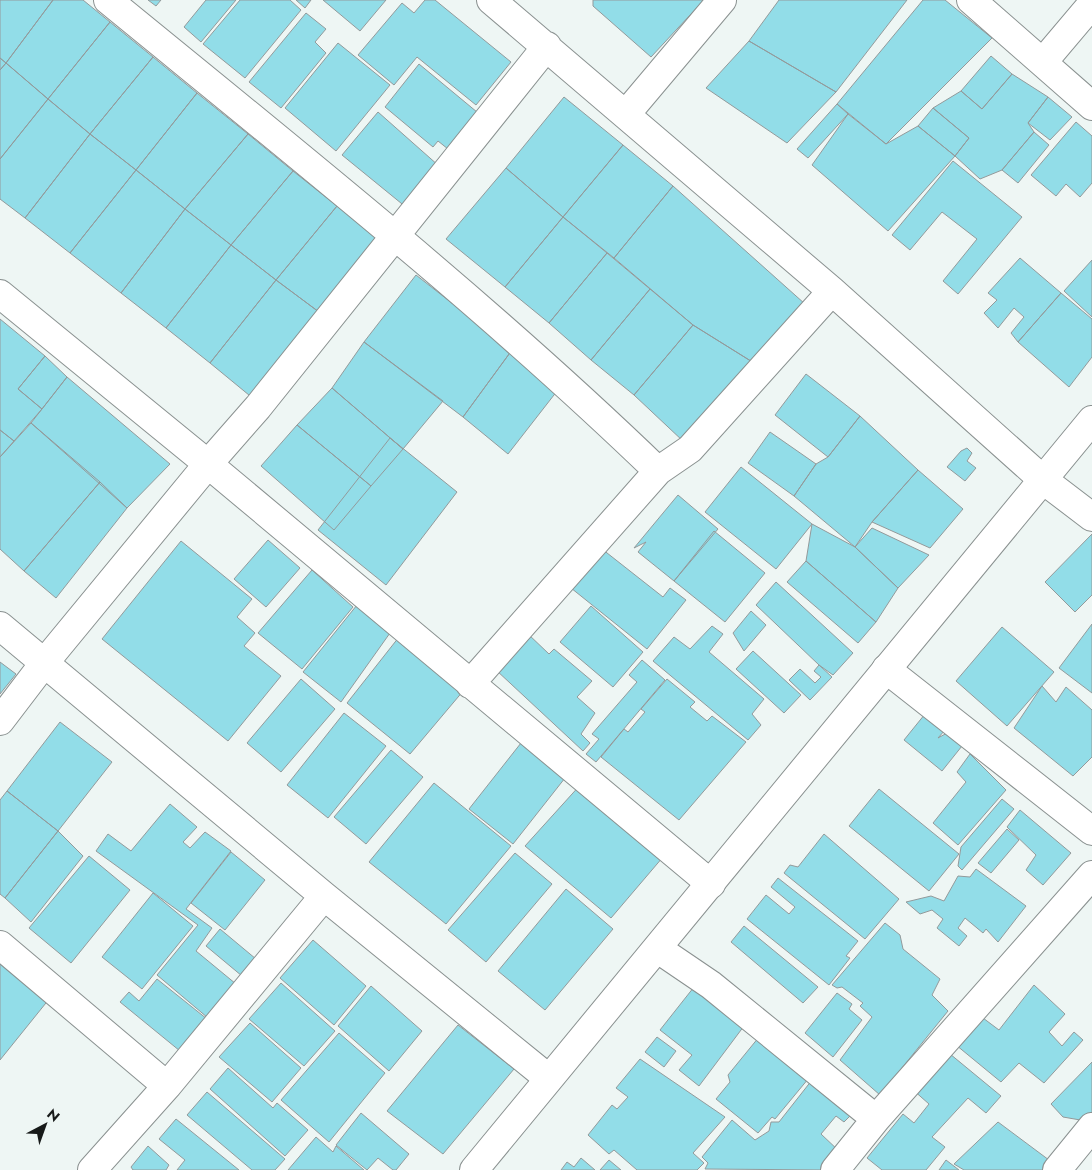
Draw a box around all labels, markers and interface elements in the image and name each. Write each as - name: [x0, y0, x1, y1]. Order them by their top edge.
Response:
- north arrow: [20, 1100, 70, 1150]
- text: N: [43, 1104, 64, 1126]

